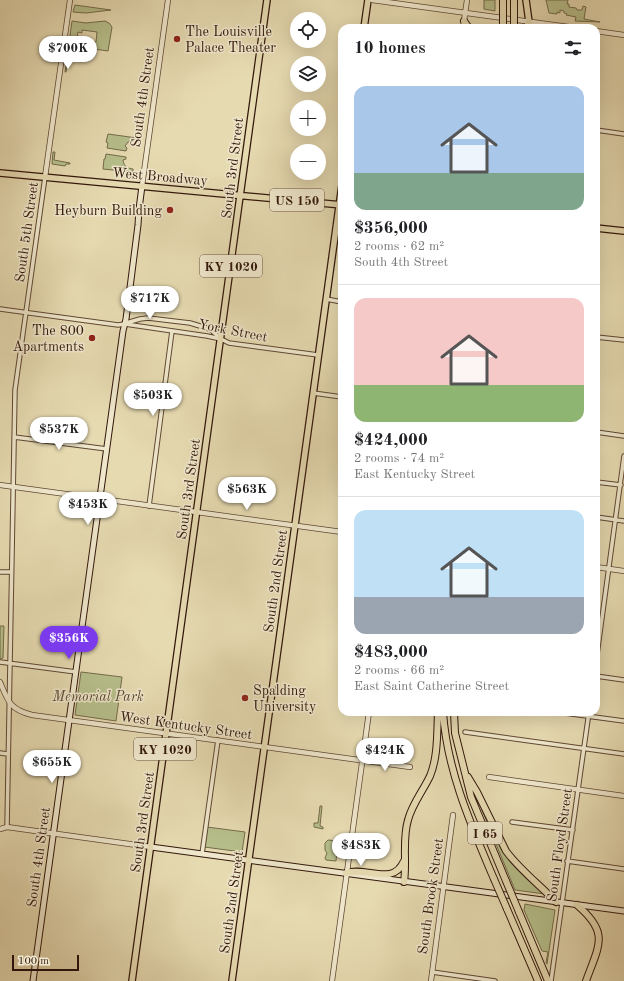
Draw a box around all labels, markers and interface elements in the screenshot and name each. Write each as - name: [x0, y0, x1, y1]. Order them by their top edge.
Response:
- map controls: [290, 12, 326, 180]
- button: locate: [290, 12, 326, 48]
- place label: The Louisville Palace Theater: [185, 25, 276, 55]
- marker: The Louisville Palace Theater: [172, 34, 182, 44]
- pin: $700K: [40, 36, 96, 70]
- icon: filters: [562, 37, 584, 59]
- text: 10 homes: [354, 40, 426, 57]
- text: $700K: [48, 42, 88, 55]
- street label: South 4th Street: [129, 46, 157, 148]
- button: layers: [290, 56, 326, 92]
- button: +: [290, 100, 326, 136]
- icon: home: [433, 112, 505, 184]
- street label: South 3rd Street: [220, 117, 246, 219]
- button: −: [290, 144, 326, 180]
- street label: West Broadway: [111, 166, 209, 188]
- street label: South 5th Street: [13, 181, 41, 283]
- road number: US 150: [270, 189, 324, 211]
- place label: Heyburn Building: [54, 204, 162, 218]
- marker: Heyburn Building: [165, 205, 175, 215]
- text: $356,000: [354, 220, 428, 237]
- text: 2 rooms · 62 m²: [354, 240, 444, 253]
- road number: KY 1020: [200, 255, 262, 277]
- text: South 4th Street: [354, 256, 448, 269]
- pin: $717K: [122, 286, 178, 320]
- text: $717K: [130, 292, 170, 305]
- street label: York Street: [197, 317, 269, 345]
- place label: The 800 Apartments: [12, 324, 84, 354]
- icon: home: [433, 324, 505, 396]
- marker: The 800 Apartments: [87, 333, 97, 343]
- pin: $503K: [125, 383, 181, 417]
- text: $503K: [133, 389, 173, 402]
- pin: $537K: [31, 417, 87, 451]
- text: $537K: [39, 423, 79, 436]
- text: $424,000: [354, 432, 428, 449]
- street label: South 3rd Street: [175, 438, 203, 540]
- text: 2 rooms · 74 m²: [354, 452, 444, 465]
- text: East Kentucky Street: [354, 468, 475, 481]
- pin: $563K: [219, 477, 275, 511]
- text: $563K: [227, 483, 267, 496]
- pin: $453K: [60, 492, 116, 526]
- text: $453K: [68, 498, 108, 511]
- street label: South 2nd Street: [262, 529, 290, 633]
- icon: home: [433, 536, 505, 608]
- pin: $356K: [41, 626, 97, 660]
- text: $356K: [49, 632, 89, 645]
- text: $483,000: [354, 644, 428, 661]
- text: 2 rooms · 66 m²: [354, 664, 444, 677]
- text: East Saint Catherine Street: [354, 680, 509, 693]
- place label: Spalding University: [253, 684, 317, 714]
- park label: Memorial Park: [51, 690, 144, 704]
- marker: Spalding University: [240, 693, 250, 703]
- street label: West Kentucky Street: [119, 710, 253, 742]
- road number: KY 1020: [134, 738, 196, 760]
- pin: $424K: [357, 738, 413, 772]
- text: $424K: [365, 744, 405, 757]
- pin: $655K: [24, 750, 80, 784]
- text: $655K: [32, 756, 72, 769]
- street label: South 3rd Street: [129, 771, 157, 873]
- street label: South Floyd Street: [545, 787, 575, 903]
- street label: South 4th Street: [25, 806, 53, 908]
- road number: I 65: [468, 822, 502, 844]
- pin: $483K: [333, 833, 389, 867]
- street label: South Brook Street: [416, 837, 446, 955]
- text: $483K: [341, 839, 381, 852]
- street label: South 2nd Street: [218, 850, 246, 954]
- scale bar: [12, 953, 79, 972]
- text: 100 m: [18, 956, 49, 967]

